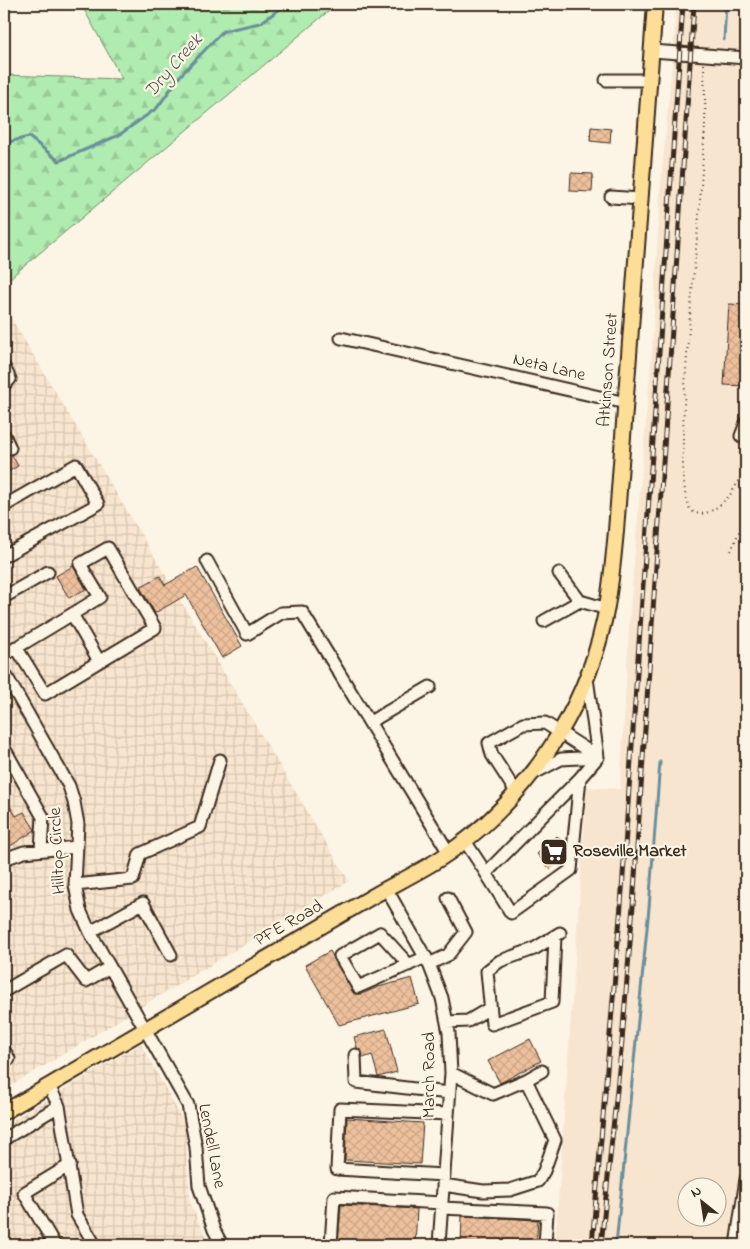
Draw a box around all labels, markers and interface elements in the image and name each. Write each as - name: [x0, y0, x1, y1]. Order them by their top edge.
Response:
- water label: Dry Creek: [139, 28, 210, 104]
- street label: Atkinson Street: [592, 312, 626, 428]
- street label: Neta Lane: [510, 347, 589, 389]
- street label: Hilltop Circle: [43, 806, 73, 895]
- supermarket icon: Roseville Market: [539, 837, 569, 867]
- place label: Roseville Market: [573, 839, 688, 865]
- street label: PFE Road: [250, 894, 328, 954]
- street label: March Road: [417, 1032, 443, 1118]
- street label: Lendell Lane: [190, 1101, 232, 1191]
- north arrow: [678, 1176, 728, 1226]
- text: N: [687, 1181, 706, 1203]

